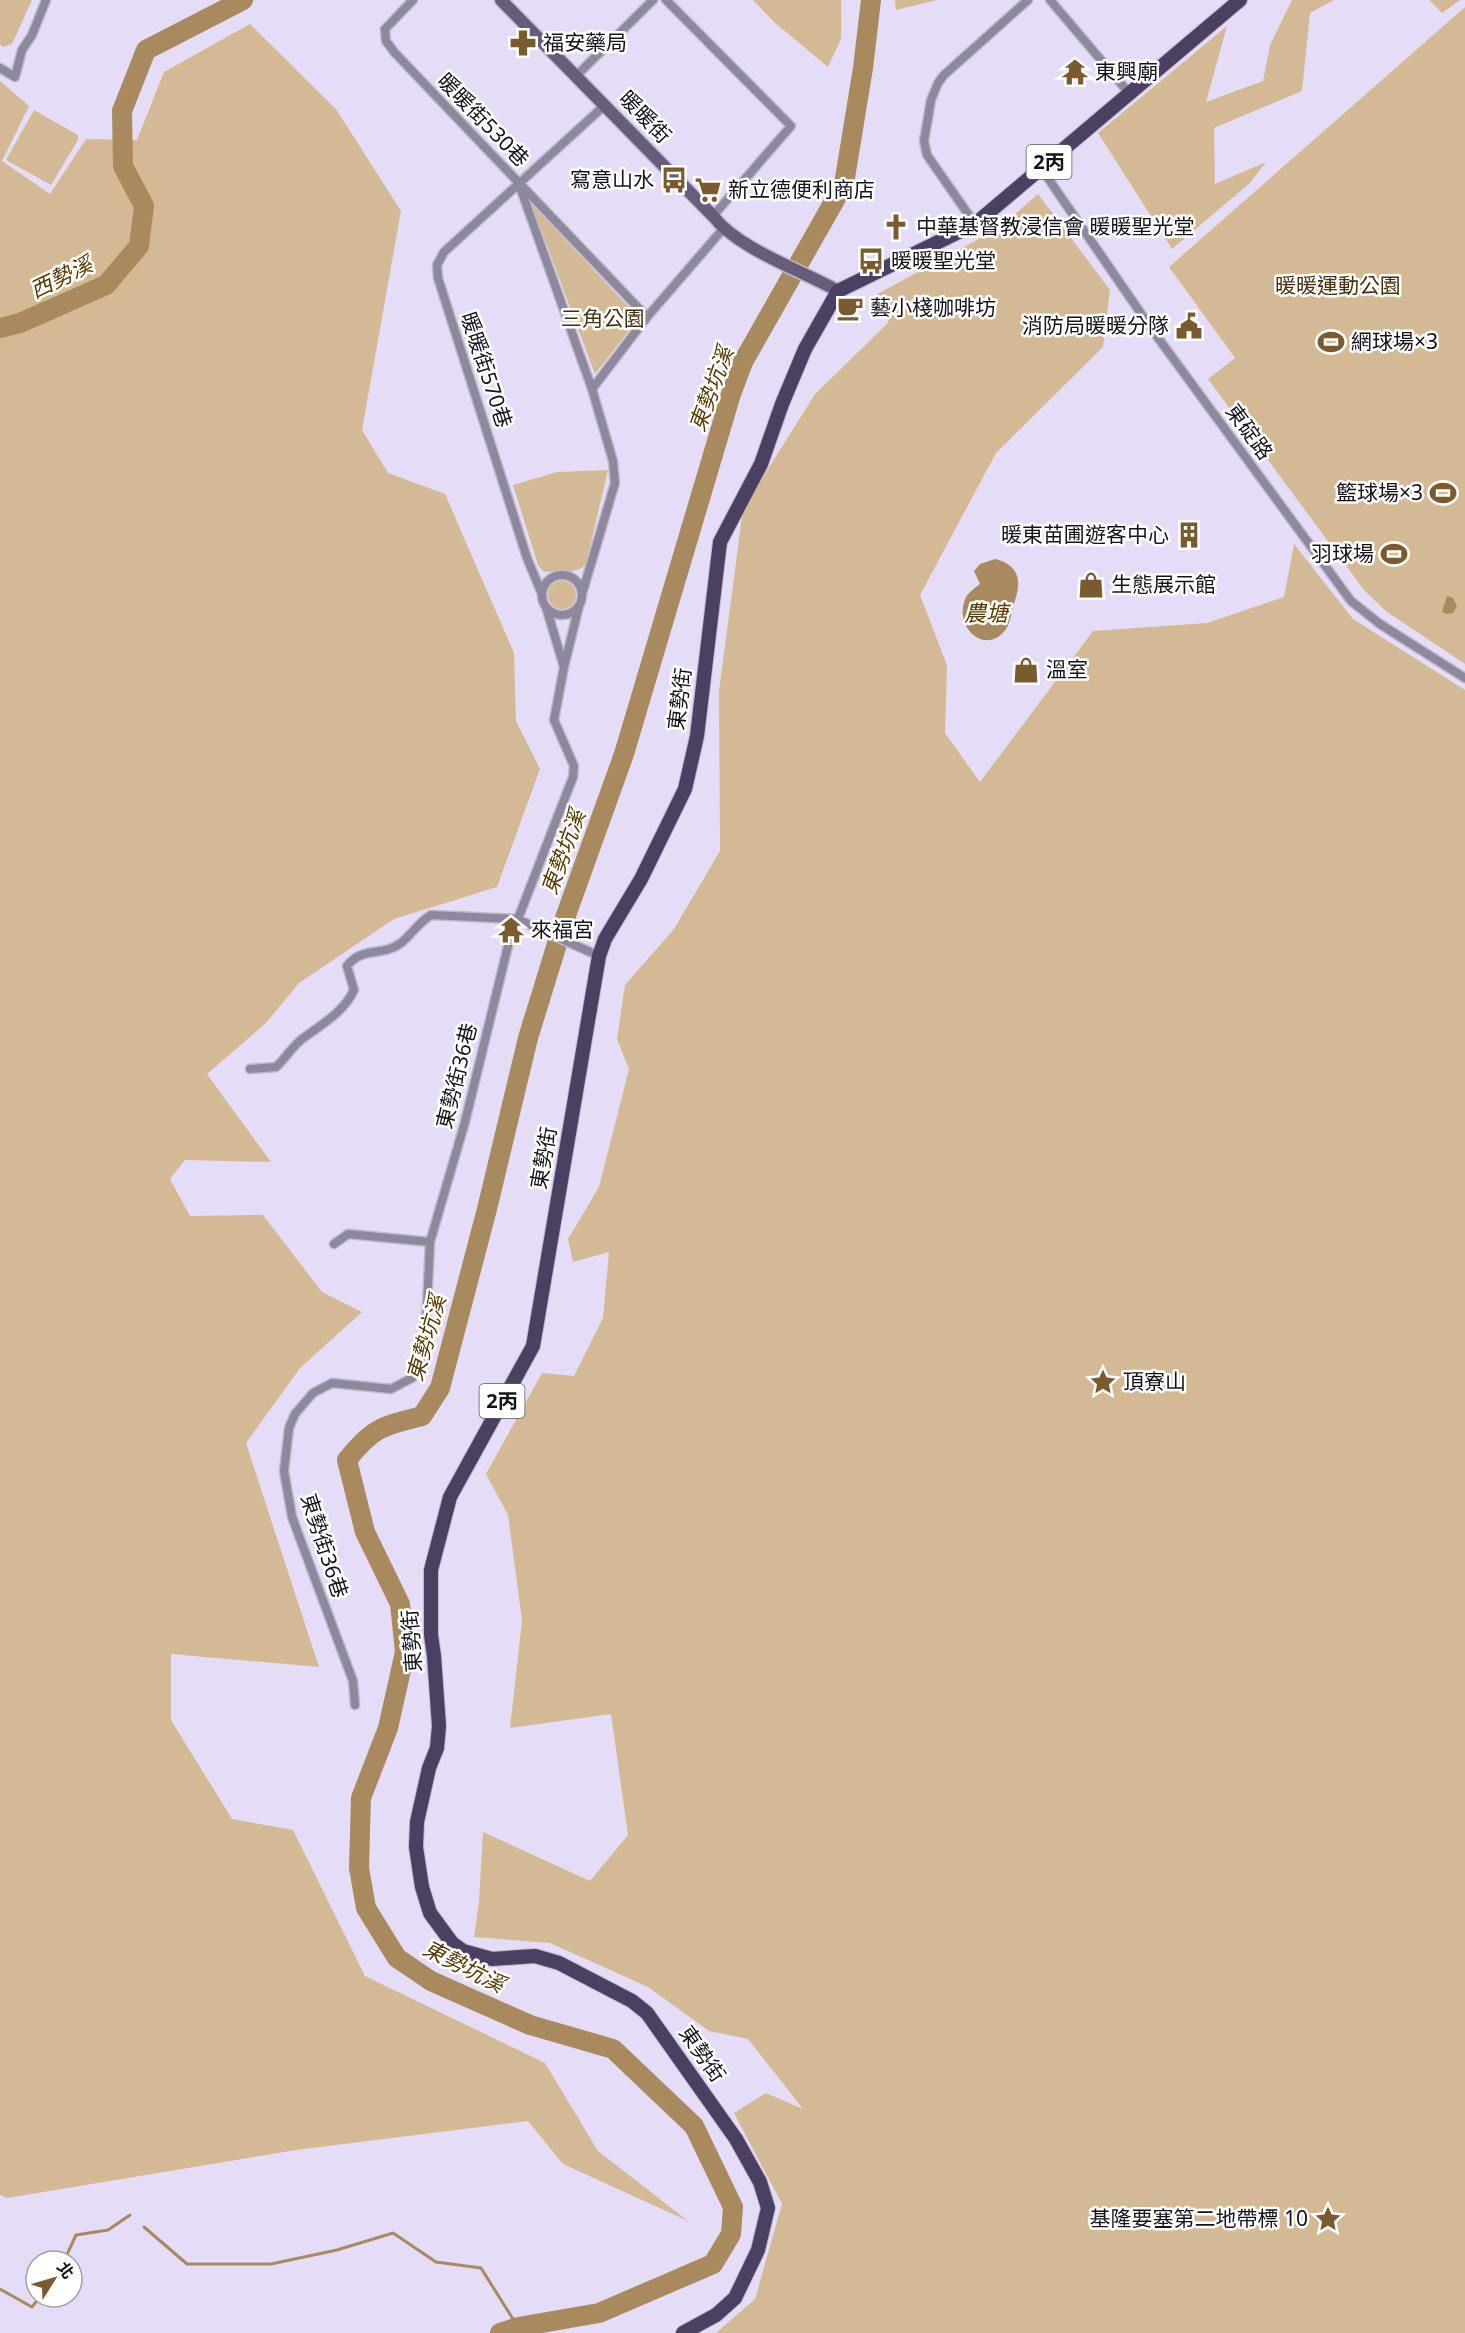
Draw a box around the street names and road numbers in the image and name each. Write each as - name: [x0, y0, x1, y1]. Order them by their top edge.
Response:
- street label: 暖暖街530巷: [432, 66, 535, 172]
- street label: 暖暖街: [614, 84, 678, 149]
- road number: 2丙: [1026, 145, 1072, 179]
- street label: 暖暖街570巷: [455, 308, 519, 431]
- street label: 東碇路: [1220, 398, 1280, 465]
- street label: 東勢街: [661, 666, 697, 732]
- street label: 東勢街36巷: [429, 1020, 483, 1132]
- street label: 東勢街: [524, 1124, 562, 1191]
- road number: 2丙: [480, 1384, 524, 1418]
- street label: 東勢街36巷: [295, 1490, 355, 1601]
- street label: 東勢街: [395, 1609, 427, 1673]
- street label: 東勢街: [673, 2020, 732, 2087]

